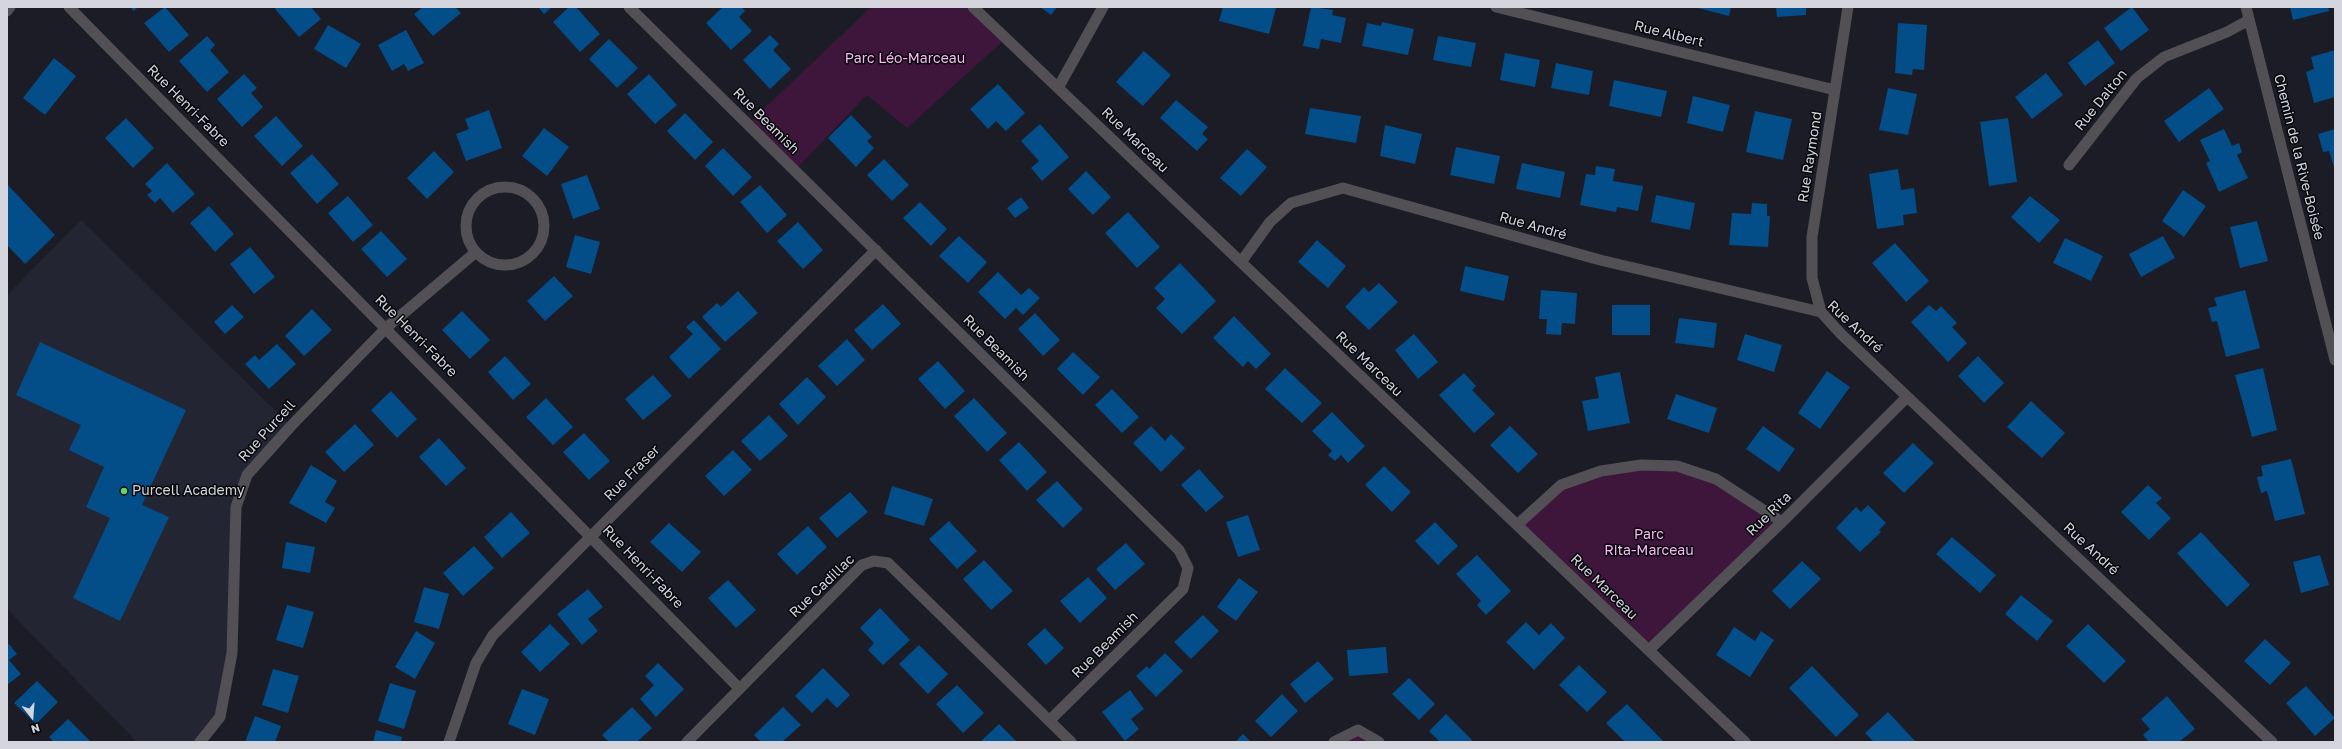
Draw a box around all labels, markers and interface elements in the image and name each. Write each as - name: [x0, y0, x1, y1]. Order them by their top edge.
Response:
- street label: Rue Albert: [1633, 17, 1705, 51]
- park label: Parc Léo-Marceau: [845, 51, 965, 67]
- street label: Rue Henri-Fabre: [143, 61, 233, 151]
- street label: Rue Dalton: [2071, 66, 2131, 134]
- street label: Chemin de la Rive-Boisée: [2270, 72, 2328, 242]
- street label: Rue Beamish: [729, 84, 803, 158]
- street label: Rue Marceau: [1098, 104, 1172, 176]
- street label: Rue Raymond: [1794, 110, 1826, 204]
- street label: Rue André: [1497, 208, 1569, 244]
- street label: Rue Henri-Fabre: [371, 291, 461, 381]
- street label: Rue André: [1824, 297, 1886, 357]
- street label: Rue Beamish: [959, 311, 1033, 385]
- street label: Rue Marceau: [1332, 328, 1406, 400]
- street label: Rue Purcell: [235, 397, 299, 465]
- street label: Rue Fraser: [601, 442, 663, 504]
- place label: Purcell Academy: [132, 483, 245, 499]
- marker: Purcell Academy: [119, 486, 129, 496]
- street label: Rue Rita: [1743, 488, 1795, 540]
- street label: Rue André: [2060, 519, 2122, 579]
- street label: Rue Henri-Fabre: [599, 522, 687, 612]
- park label: Parc Rita-Marceau: [1604, 527, 1694, 560]
- street label: Rue Cadillac: [786, 551, 858, 621]
- street label: Rue Marceau: [1567, 551, 1641, 623]
- street label: Rue Beamish: [1068, 608, 1142, 682]
- north arrow: [12, 697, 52, 737]
- text: N: [30, 722, 42, 736]

